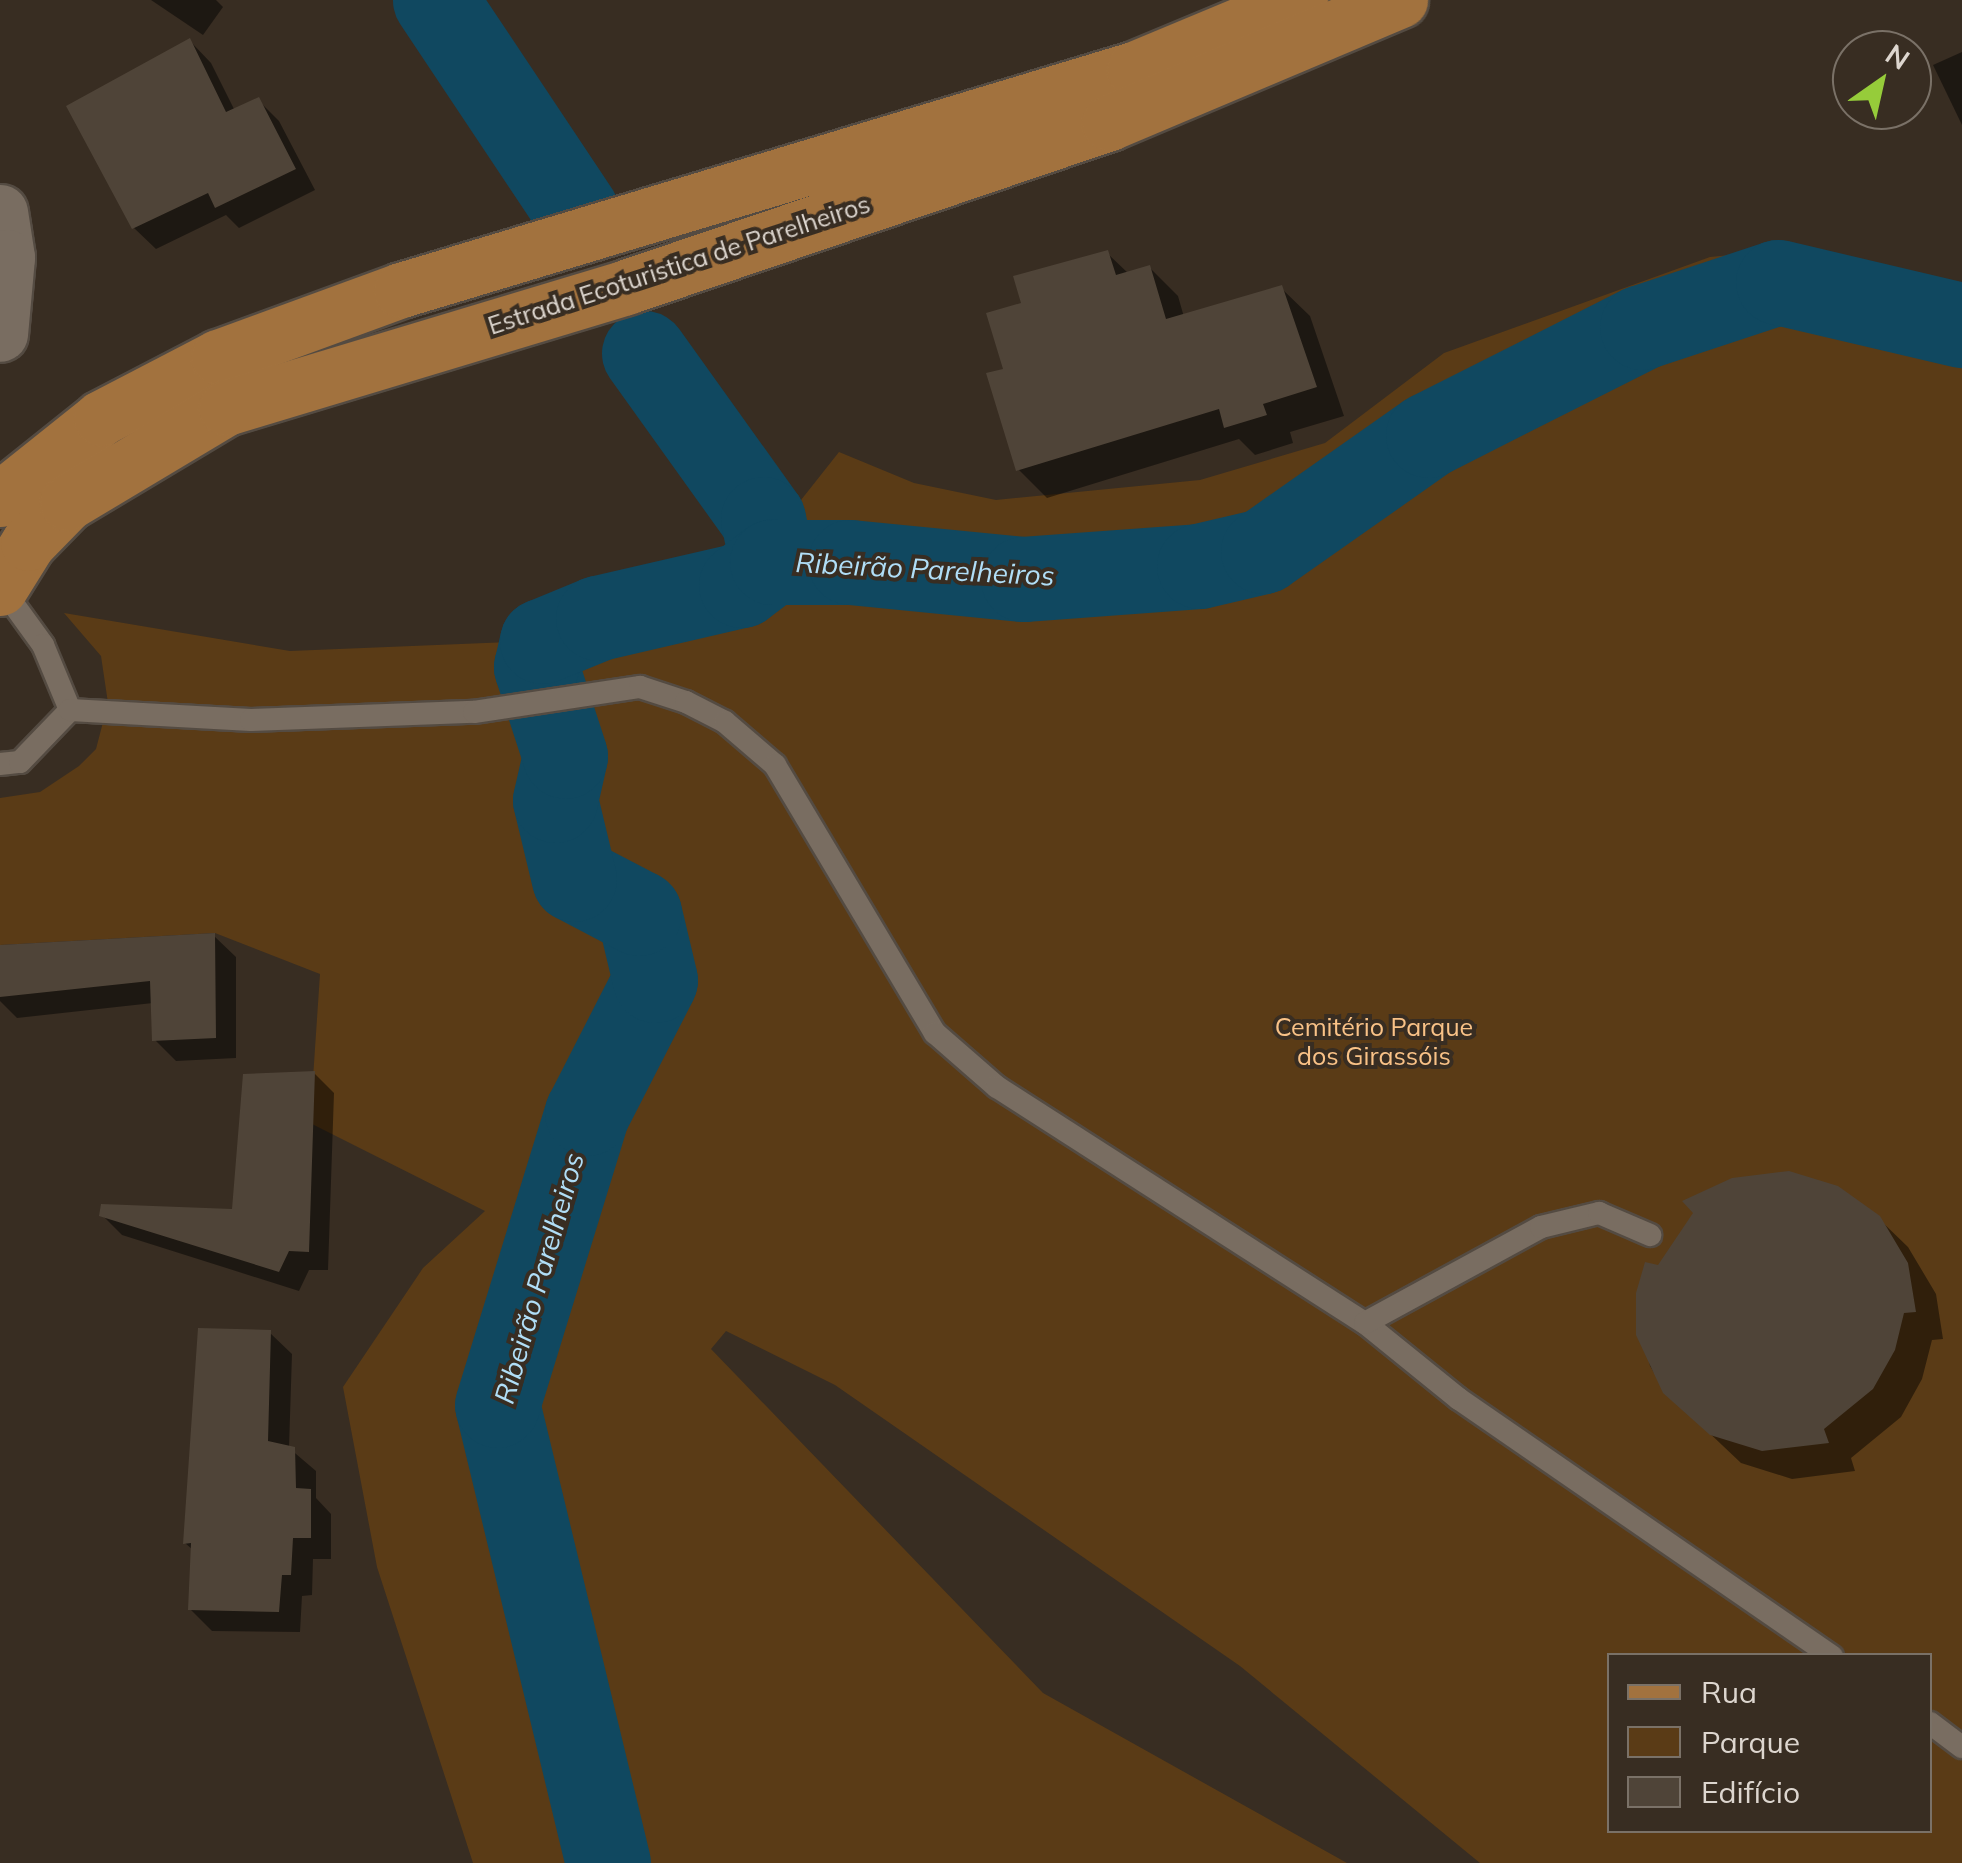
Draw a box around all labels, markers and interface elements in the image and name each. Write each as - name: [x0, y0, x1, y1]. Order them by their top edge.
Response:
- north arrow: [1832, 30, 1932, 130]
- text: N: [1879, 36, 1916, 77]
- street label: Estrada Ecoturistica de Parelheiros: [484, 189, 874, 341]
- water label: Ribeirão Parelheiros: [795, 545, 1055, 593]
- park label: Cemitério Parque dos Girassóis: [1275, 1013, 1473, 1072]
- water label: Ribeirão Parelheiros: [487, 1149, 591, 1407]
- legend: [1607, 1653, 1932, 1833]
- text: Rua: [1701, 1673, 1757, 1711]
- text: Parque: [1701, 1723, 1800, 1761]
- text: Edifício: [1701, 1773, 1800, 1811]

